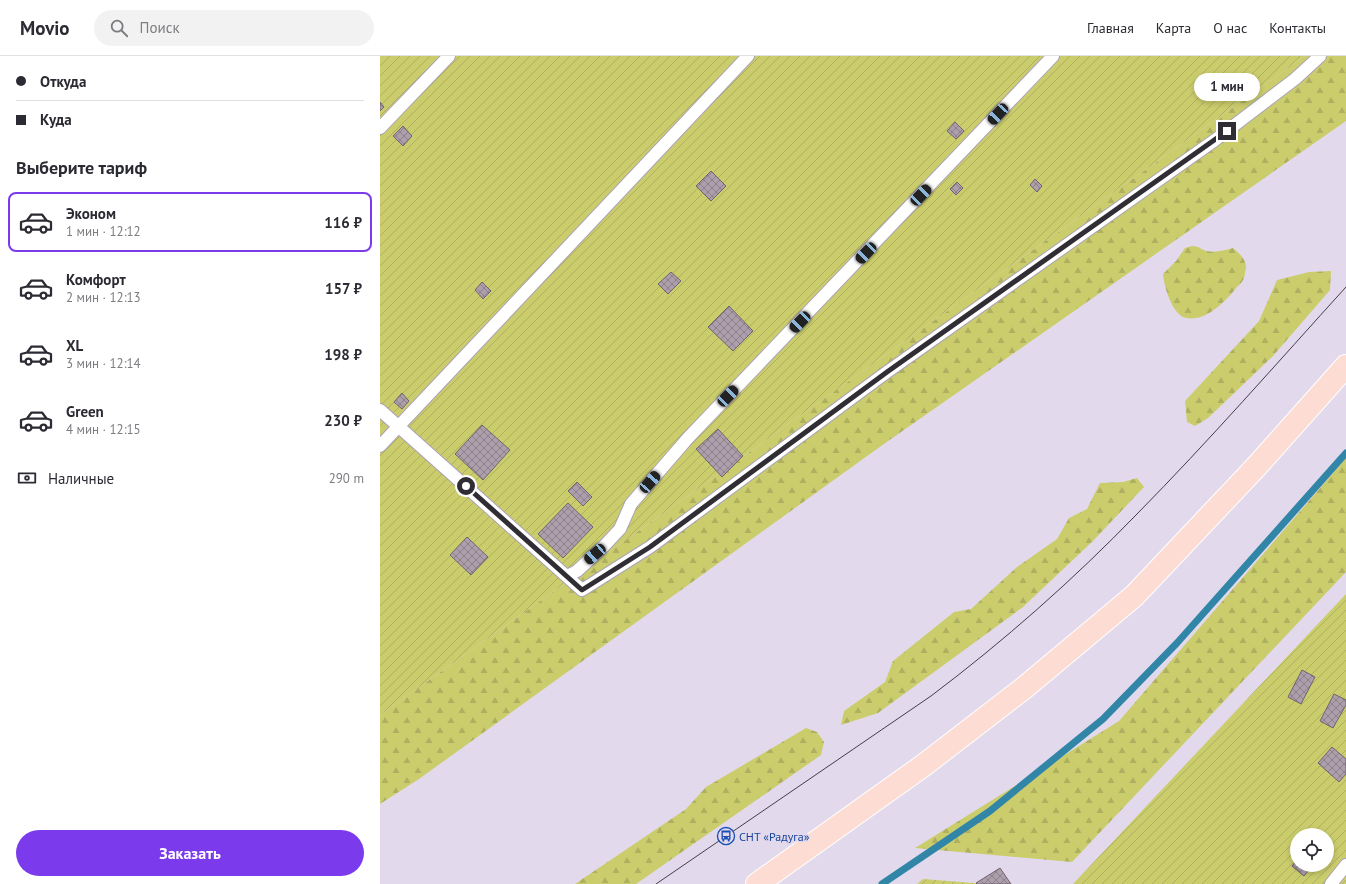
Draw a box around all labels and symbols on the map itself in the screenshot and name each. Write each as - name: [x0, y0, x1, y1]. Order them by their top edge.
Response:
- callout: 1 мин: [1194, 73, 1260, 101]
- car: [985, 101, 1011, 127]
- route end: [1218, 122, 1236, 140]
- car: [908, 182, 934, 208]
- car: [853, 240, 879, 266]
- car: [787, 309, 813, 335]
- car: [715, 383, 741, 409]
- car: [638, 469, 662, 495]
- route start: [457, 477, 475, 495]
- car: [582, 542, 608, 566]
- bus stop icon: СНТ «Радуга»: [716, 826, 736, 846]
- place label: СНТ «Радуга»: [739, 829, 810, 844]

